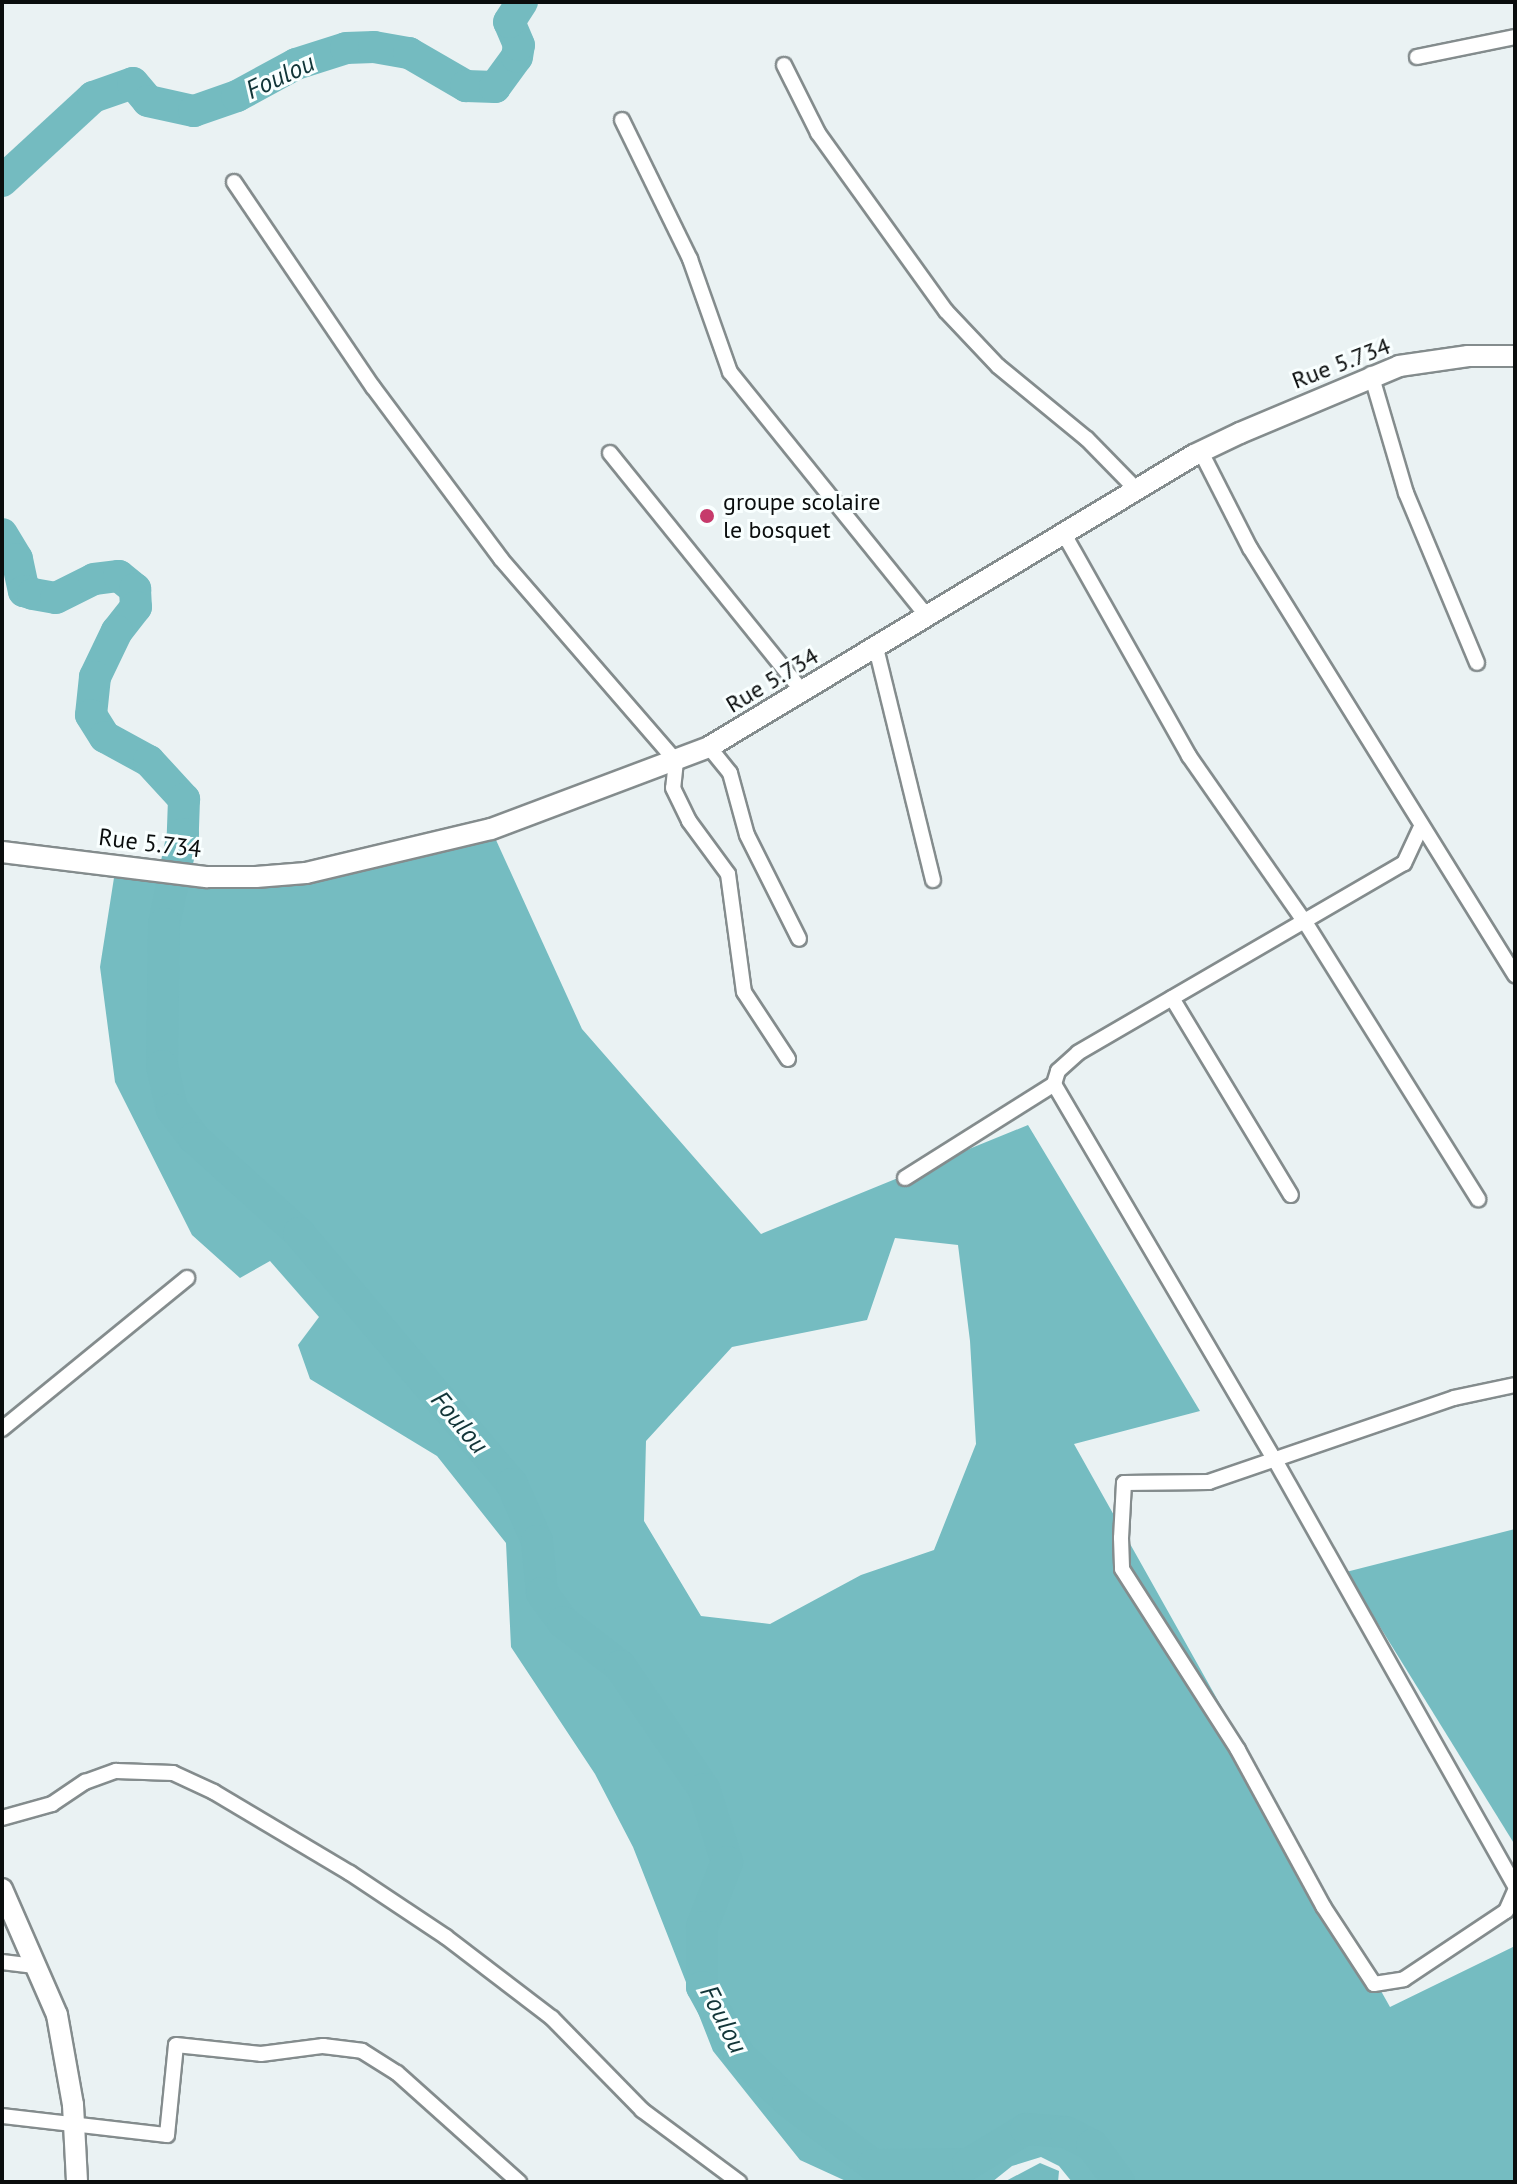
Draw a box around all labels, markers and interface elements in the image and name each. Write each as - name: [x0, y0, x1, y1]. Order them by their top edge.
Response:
- water label: Foulou: [241, 47, 319, 105]
- street label: Rue 5.734: [1288, 331, 1394, 395]
- place label: groupe scolaire le bosquet: [723, 488, 880, 544]
- marker: groupe scolaire le bosquet: [698, 507, 716, 525]
- street label: Rue 5.734: [720, 641, 824, 719]
- street label: Rue 5.734: [97, 822, 203, 864]
- water label: Foulou: [425, 1384, 495, 1460]
- water label: Foulou: [694, 1980, 754, 2058]

